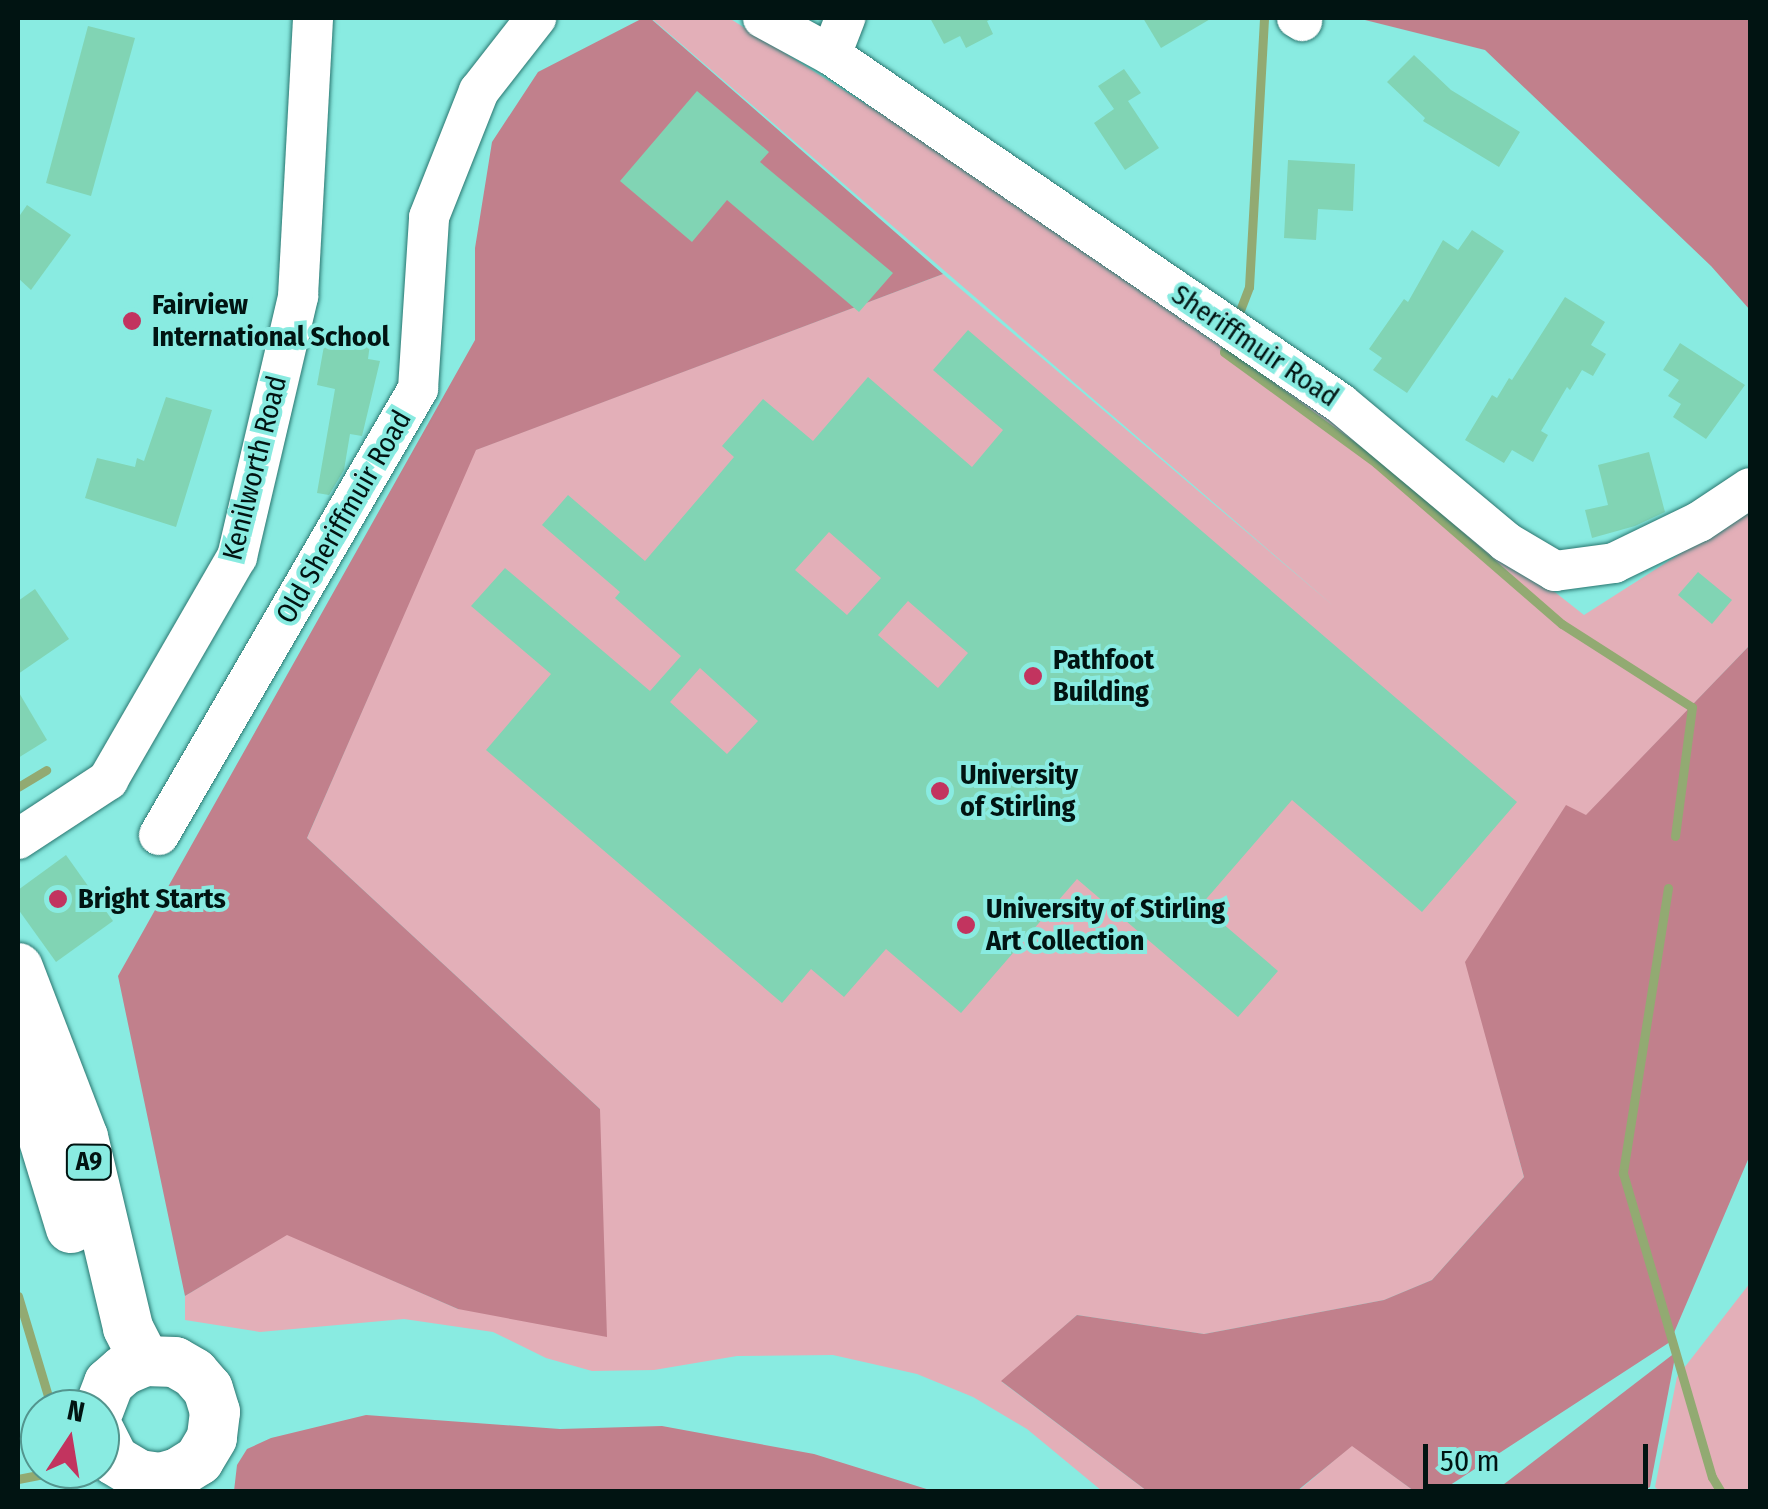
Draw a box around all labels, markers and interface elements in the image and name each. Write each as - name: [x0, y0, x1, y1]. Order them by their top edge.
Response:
- street label: Sheriffmuir Road: [1165, 278, 1345, 414]
- place label: Fairview International School: [152, 288, 389, 354]
- marker: Fairview International School: [121, 310, 143, 332]
- street label: Kenilworth Road: [216, 372, 294, 564]
- street label: Old Sheriffmuir Road: [269, 404, 419, 630]
- place label: Pathfoot Building: [1053, 643, 1154, 709]
- marker: Pathfoot Building: [1022, 665, 1044, 687]
- place label: University of Stirling: [960, 758, 1078, 824]
- marker: University of Stirling: [929, 780, 951, 802]
- place label: Bright Starts: [78, 882, 226, 916]
- marker: Bright Starts: [47, 888, 69, 910]
- place label: University of Stirling Art Collection: [986, 892, 1225, 958]
- marker: University of Stirling Art Collection: [955, 914, 977, 936]
- road number: A9: [64, 1142, 114, 1182]
- north arrow: [20, 1389, 120, 1489]
- text: N: [64, 1393, 88, 1429]
- scale bar: [1428, 1424, 1653, 1486]
- text: 50 m: [1440, 1443, 1500, 1479]

